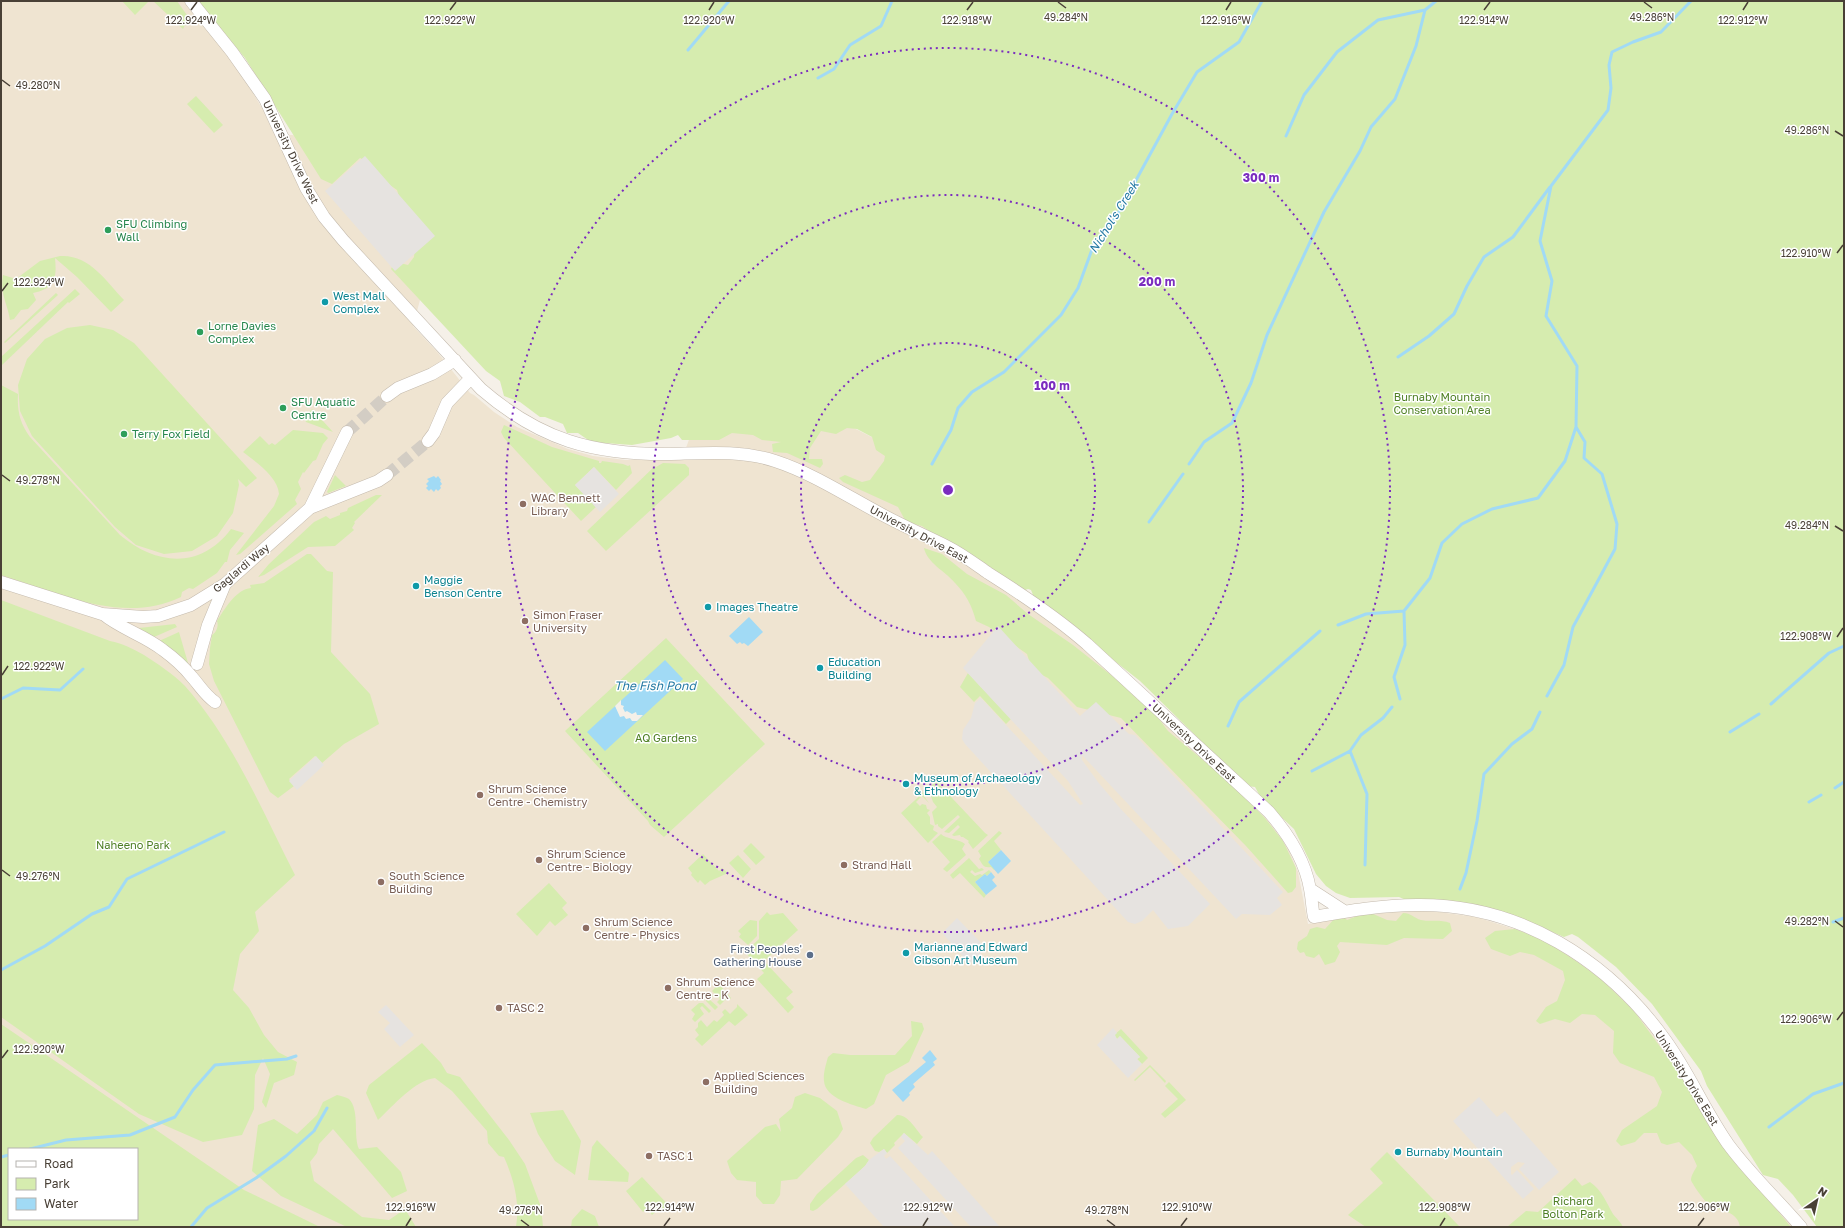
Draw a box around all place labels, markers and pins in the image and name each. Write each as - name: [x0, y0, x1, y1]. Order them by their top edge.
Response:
- place label: SFU Climbing Wall: [116, 217, 187, 243]
- marker: SFU Climbing Wall: [103, 225, 113, 235]
- place label: West Mall Complex: [333, 289, 386, 315]
- marker: West Mall Complex: [320, 297, 330, 307]
- place label: Lorne Davies Complex: [208, 319, 276, 345]
- marker: Lorne Davies Complex: [195, 327, 205, 337]
- place label: SFU Aquatic Centre: [291, 395, 356, 421]
- marker: SFU Aquatic Centre: [278, 403, 288, 413]
- place label: Terry Fox Field: [132, 427, 210, 440]
- marker: Terry Fox Field: [119, 429, 129, 439]
- centre of rings: [941, 483, 955, 497]
- place label: WAC Bennett Library: [531, 491, 601, 517]
- marker: WAC Bennett Library: [518, 499, 528, 509]
- place label: Maggie Benson Centre: [424, 573, 502, 599]
- marker: Maggie Benson Centre: [411, 581, 421, 591]
- place label: Images Theatre: [716, 600, 798, 613]
- marker: Images Theatre: [703, 602, 713, 612]
- place label: Simon Fraser University: [533, 608, 603, 634]
- marker: Simon Fraser University: [520, 616, 530, 626]
- place label: Education Building: [828, 655, 881, 681]
- marker: Education Building: [815, 663, 825, 673]
- place label: Museum of Archaeology & Ethnology: [914, 771, 1041, 797]
- marker: Museum of Archaeology & Ethnology: [901, 779, 911, 789]
- place label: Shrum Science Centre - Chemistry: [488, 782, 587, 808]
- marker: Shrum Science Centre - Chemistry: [475, 790, 485, 800]
- place label: Shrum Science Centre - Biology: [547, 847, 632, 873]
- marker: Shrum Science Centre - Biology: [534, 855, 544, 865]
- place label: Strand Hall: [852, 858, 912, 871]
- marker: Strand Hall: [839, 860, 849, 870]
- place label: South Science Building: [389, 869, 465, 895]
- marker: South Science Building: [376, 877, 386, 887]
- place label: Shrum Science Centre - Physics: [594, 915, 680, 941]
- marker: Shrum Science Centre - Physics: [581, 923, 591, 933]
- place label: Marianne and Edward Gibson Art Museum: [914, 940, 1028, 966]
- place label: First Peoples' Gathering House: [713, 942, 802, 968]
- marker: Marianne and Edward Gibson Art Museum: [901, 948, 911, 958]
- marker: First Peoples' Gathering House: [805, 950, 815, 960]
- place label: Shrum Science Centre - K: [676, 975, 755, 1001]
- marker: Shrum Science Centre - K: [663, 983, 673, 993]
- place label: TASC 2: [507, 1001, 544, 1014]
- marker: TASC 2: [494, 1003, 504, 1013]
- place label: Applied Sciences Building: [714, 1069, 805, 1095]
- marker: Applied Sciences Building: [701, 1077, 711, 1087]
- place label: Burnaby Mountain: [1406, 1145, 1502, 1158]
- marker: Burnaby Mountain: [1393, 1147, 1403, 1157]
- place label: TASC 1: [657, 1149, 693, 1162]
- marker: TASC 1: [644, 1151, 654, 1161]

